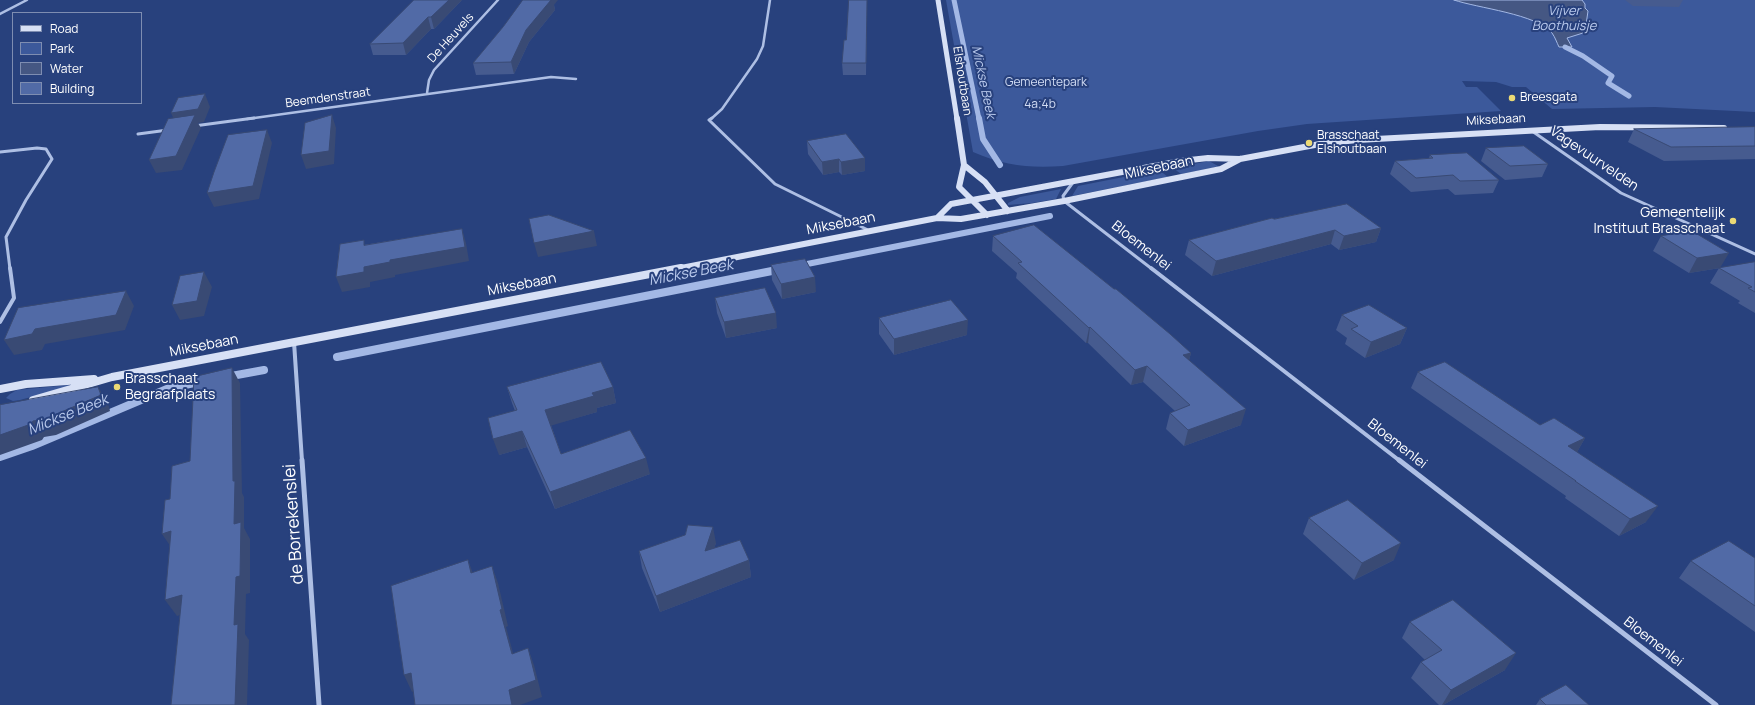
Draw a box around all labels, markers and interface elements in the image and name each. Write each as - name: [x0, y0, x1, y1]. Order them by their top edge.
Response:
- water label: Vijver Boothuisje: [1532, 3, 1596, 34]
- street label: De Heuvels: [425, 10, 477, 66]
- legend: [12, 12, 142, 104]
- text: Road: [50, 20, 78, 37]
- text: Park: [50, 40, 74, 57]
- water label: Mickse Beek: [968, 44, 998, 120]
- street label: Elshoutbaan: [949, 45, 975, 117]
- text: Water: [50, 60, 83, 77]
- park label: Gemeentepark: [1005, 76, 1087, 90]
- text: Building: [50, 80, 94, 97]
- street label: Beemdenstraat: [285, 85, 371, 111]
- place label: Breesgata: [1520, 91, 1577, 105]
- marker: Breesgata: [1507, 93, 1517, 103]
- park label: 4a;4b: [1024, 98, 1056, 112]
- street label: Miksebaan: [1466, 111, 1526, 129]
- street label: Vagevuurvelden: [1546, 123, 1642, 195]
- place label: Brasschaat Elshoutbaan: [1317, 129, 1387, 157]
- marker: Brasschaat Elshoutbaan: [1304, 138, 1314, 148]
- street label: Miksebaan: [1123, 153, 1195, 183]
- place label: Gemeentelijk Instituut Brasschaat: [1593, 205, 1725, 238]
- street label: Miksebaan: [805, 209, 877, 239]
- marker: Gemeentelijk Instituut Brasschaat: [1728, 216, 1738, 226]
- street label: Bloemenlei: [1108, 218, 1174, 274]
- water label: Mickse Beek: [647, 256, 735, 290]
- street label: Miksebaan: [486, 270, 558, 300]
- street label: Miksebaan: [168, 331, 240, 361]
- place label: Brasschaat Begraafplaats: [125, 371, 215, 404]
- marker: Brasschaat Begraafplaats: [112, 382, 122, 392]
- water label: Mickse Beek: [25, 391, 111, 439]
- street label: Bloemenlei: [1364, 416, 1430, 472]
- street label: de Borrekenslei: [280, 463, 308, 585]
- street label: Bloemenlei: [1620, 614, 1686, 670]

